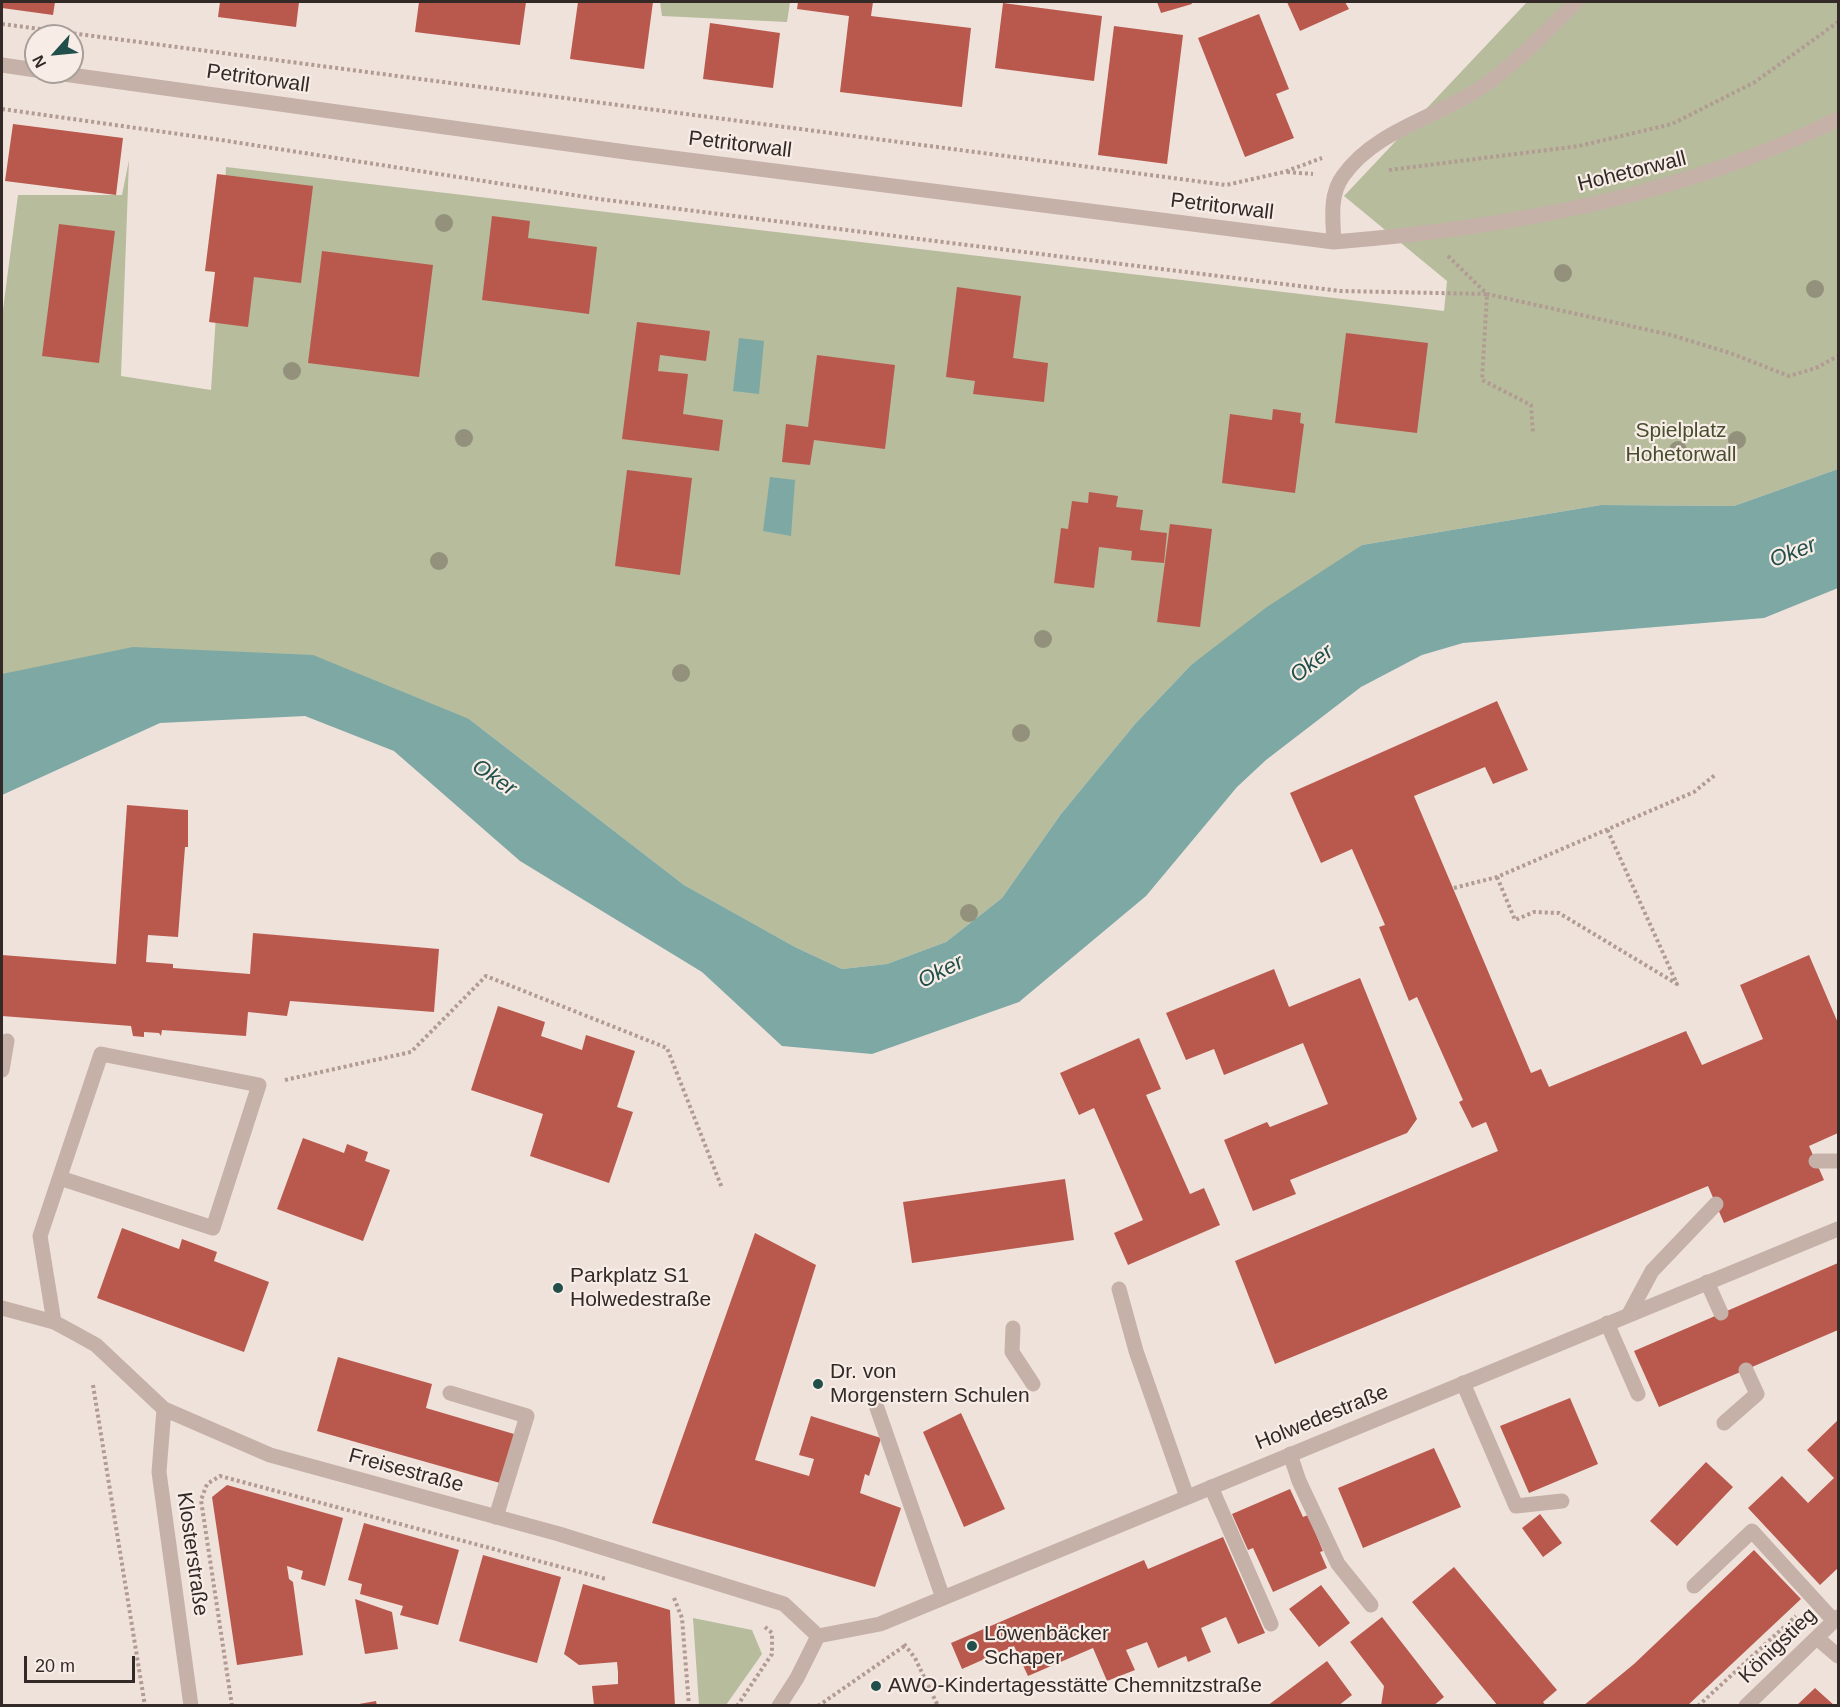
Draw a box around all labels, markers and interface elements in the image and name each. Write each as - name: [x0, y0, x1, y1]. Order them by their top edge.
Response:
- north arrow: [24, 24, 84, 84]
- text: N: [29, 52, 49, 71]
- street label: Petritorwall: [205, 59, 311, 99]
- street label: Petritorwall: [687, 126, 793, 164]
- street label: Hohetorwall: [1575, 146, 1689, 198]
- street label: Petritorwall: [1169, 188, 1275, 226]
- park label: Spielplatz Hohetorwall: [1626, 418, 1736, 468]
- water label: Oker: [1766, 532, 1820, 574]
- water label: Oker: [1285, 639, 1339, 689]
- water label: Oker: [467, 754, 521, 802]
- water label: Oker: [914, 949, 968, 995]
- place label: Parkplatz S1 Holwedestraße: [570, 1263, 711, 1313]
- marker: Parkplatz S1 Holwedestraße: [551, 1281, 565, 1295]
- place label: Dr. von Morgenstern Schulen: [830, 1359, 1030, 1409]
- marker: Dr. von Morgenstern Schulen: [811, 1377, 825, 1391]
- street label: Holwedestraße: [1252, 1380, 1392, 1456]
- street label: Freisestraße: [346, 1444, 466, 1498]
- street label: Klosterstraße: [171, 1490, 213, 1618]
- street label: Königstieg: [1734, 1603, 1822, 1689]
- place label: Löwenbäcker Schaper: [984, 1621, 1109, 1671]
- marker: Löwenbäcker Schaper: [965, 1639, 979, 1653]
- scale bar: [27, 1644, 138, 1682]
- text: 20 m: [35, 1656, 75, 1676]
- place label: AWO-Kindertagesstätte Chemnitzstraße: [888, 1673, 1262, 1699]
- marker: AWO-Kindertagesstätte Chemnitzstraße: [869, 1679, 883, 1693]

